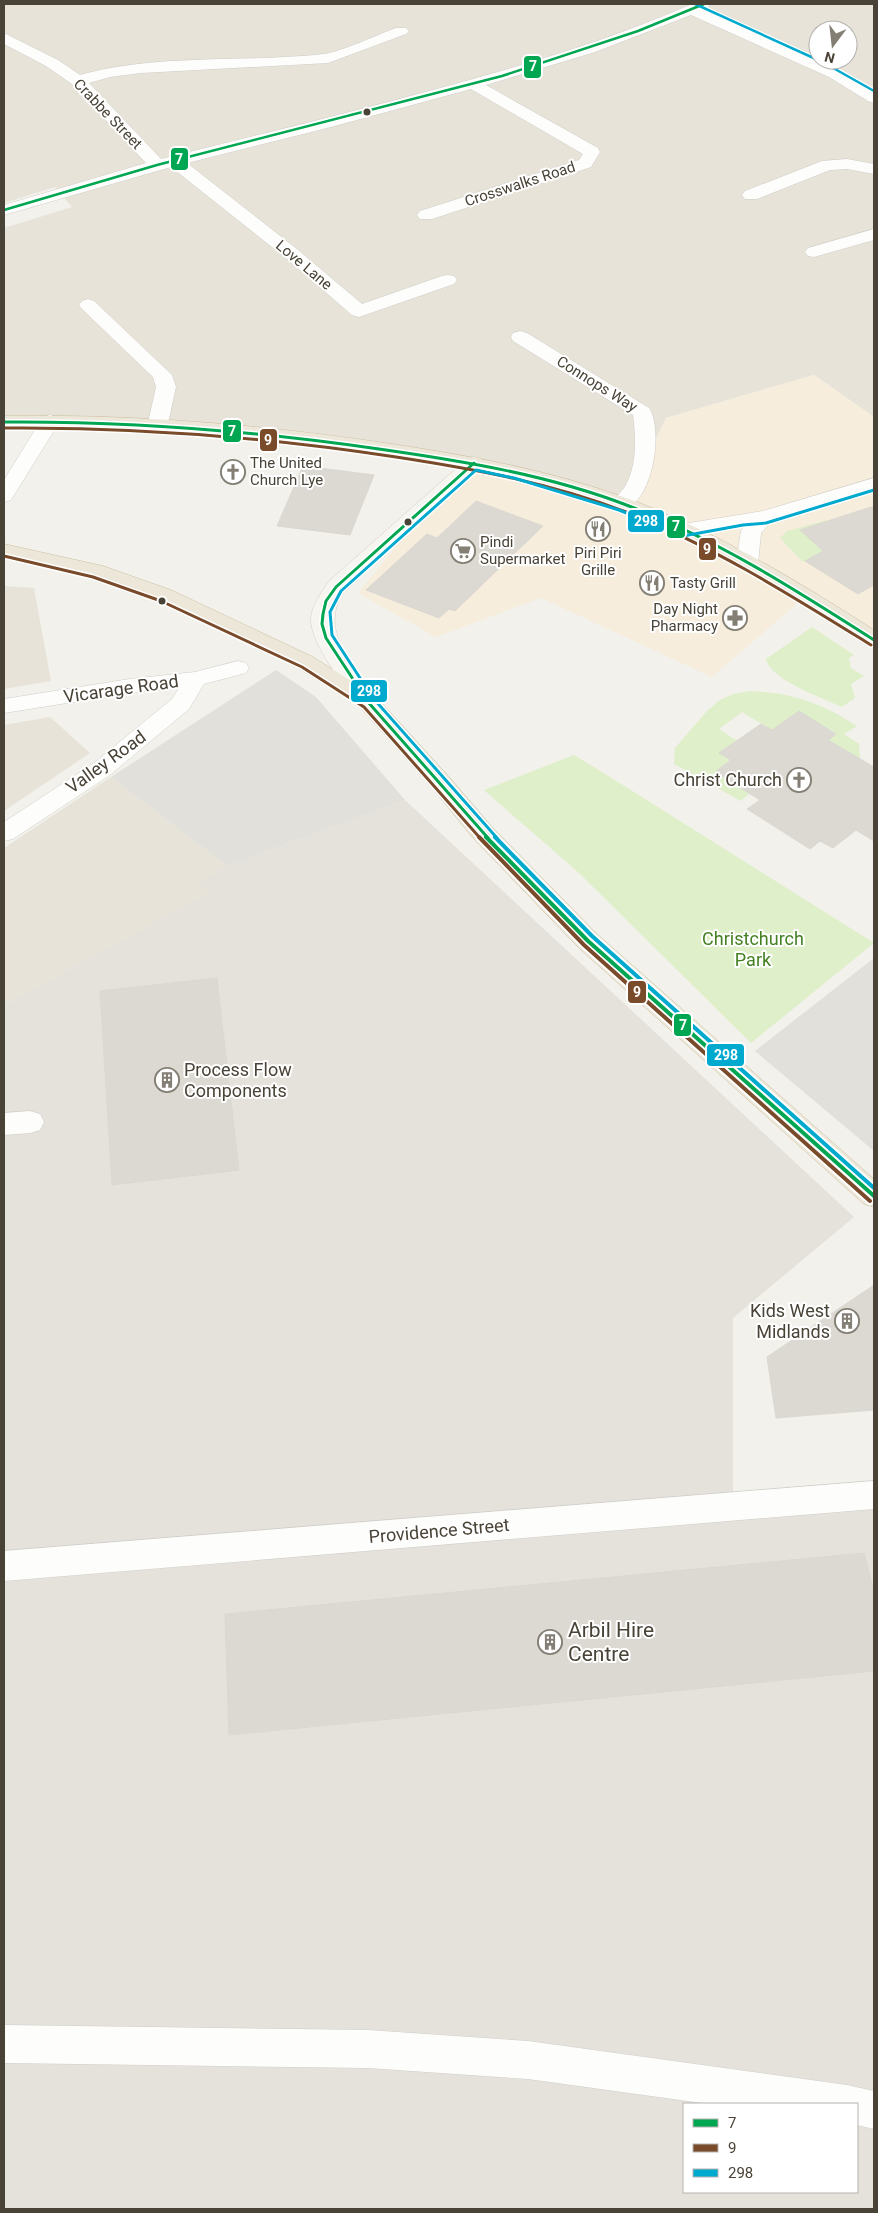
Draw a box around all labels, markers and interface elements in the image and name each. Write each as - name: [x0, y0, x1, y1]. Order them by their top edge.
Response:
- north arrow: [808, 20, 858, 70]
- text: N: [823, 49, 836, 67]
- line badge: 7: [523, 55, 542, 79]
- text: 7: [529, 58, 537, 74]
- street label: Crabbe Street: [70, 75, 146, 153]
- unlabelled marker: [362, 107, 372, 117]
- line badge: 7: [170, 147, 189, 171]
- text: 7: [175, 151, 183, 167]
- street label: Crosswalks Road: [462, 158, 578, 210]
- street label: Love Lane: [272, 236, 336, 294]
- street label: Connops Way: [553, 352, 641, 416]
- line badge: 7: [222, 419, 242, 443]
- text: 7: [228, 423, 236, 439]
- line badge: 9: [259, 428, 278, 452]
- text: 9: [264, 432, 272, 448]
- place label: The United Church Lye: [250, 454, 323, 489]
- church icon: The United Church Lye: [220, 459, 246, 485]
- line badge: 298: [627, 509, 665, 533]
- text: 298: [634, 513, 658, 529]
- line badge: 7: [666, 515, 686, 539]
- restaurant icon: Piri Piri Grille: [585, 516, 611, 542]
- unlabelled marker: [403, 517, 413, 527]
- text: 7: [672, 518, 680, 534]
- place label: Pindi Supermarket: [480, 533, 565, 568]
- line badge: 9: [698, 537, 717, 561]
- supermarket icon: Pindi Supermarket: [450, 538, 476, 564]
- text: 9: [703, 541, 711, 557]
- place label: Piri Piri Grille: [574, 544, 622, 579]
- restaurant icon: Tasty Grill: [639, 570, 665, 596]
- place label: Tasty Grill: [670, 574, 736, 592]
- unlabelled marker: [157, 596, 167, 606]
- place label: Day Night Pharmacy: [651, 600, 718, 635]
- pharmacy icon: Day Night Pharmacy: [722, 605, 748, 631]
- street label: Vicarage Road: [62, 670, 180, 707]
- line badge: 298: [350, 679, 388, 703]
- text: 298: [357, 683, 381, 699]
- street label: Valley Road: [62, 726, 150, 798]
- church icon: Christ Church: [786, 767, 812, 793]
- place label: Christ Church: [673, 769, 782, 790]
- park label: Christchurch Park: [702, 928, 804, 970]
- line badge: 9: [627, 980, 647, 1004]
- text: 9: [633, 984, 641, 1000]
- line badge: 7: [673, 1013, 692, 1037]
- text: 7: [679, 1017, 687, 1033]
- line badge: 298: [706, 1043, 745, 1067]
- text: 298: [714, 1047, 738, 1063]
- place label: Process Flow Components: [184, 1059, 292, 1101]
- building icon: Process Flow Components: [154, 1067, 180, 1093]
- place label: Kids West Midlands: [750, 1300, 830, 1342]
- building icon: Kids West Midlands: [834, 1308, 860, 1334]
- street label: Providence Street: [368, 1514, 510, 1547]
- place label: Arbil Hire Centre: [568, 1618, 654, 1666]
- building icon: Arbil Hire Centre: [537, 1629, 563, 1655]
- legend: [683, 2103, 858, 2193]
- text: 7: [728, 2114, 736, 2132]
- text: 9: [728, 2139, 736, 2157]
- text: 298: [728, 2164, 753, 2182]

